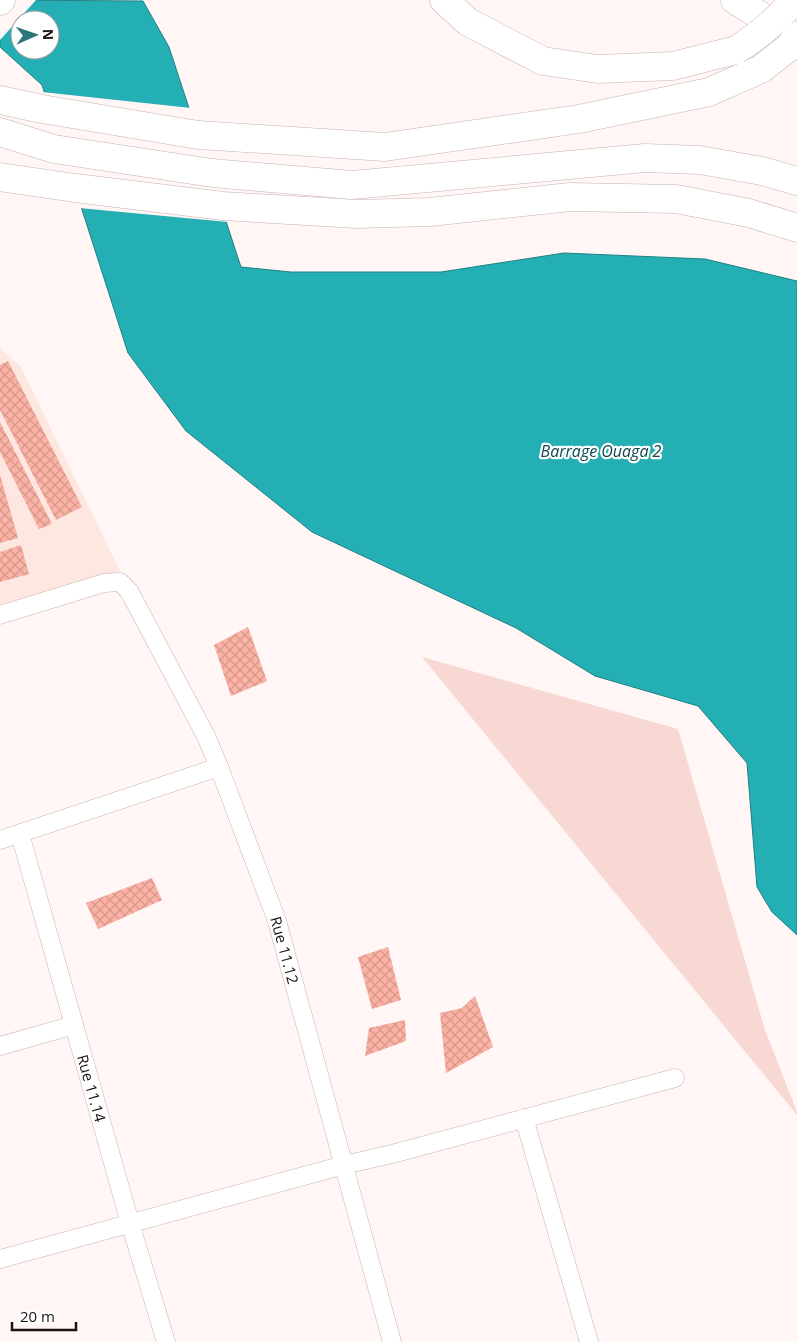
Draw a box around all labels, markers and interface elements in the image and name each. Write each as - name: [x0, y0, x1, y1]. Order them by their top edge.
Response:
- north arrow: [10, 10, 60, 60]
- text: N: [39, 29, 58, 41]
- water label: Barrage Ouaga 2: [541, 440, 662, 462]
- street label: Rue 11.12: [266, 914, 304, 986]
- street label: Rue 11.14: [73, 1052, 111, 1124]
- scale bar: [12, 1300, 76, 1332]
- text: 20 m: [20, 1306, 55, 1326]

